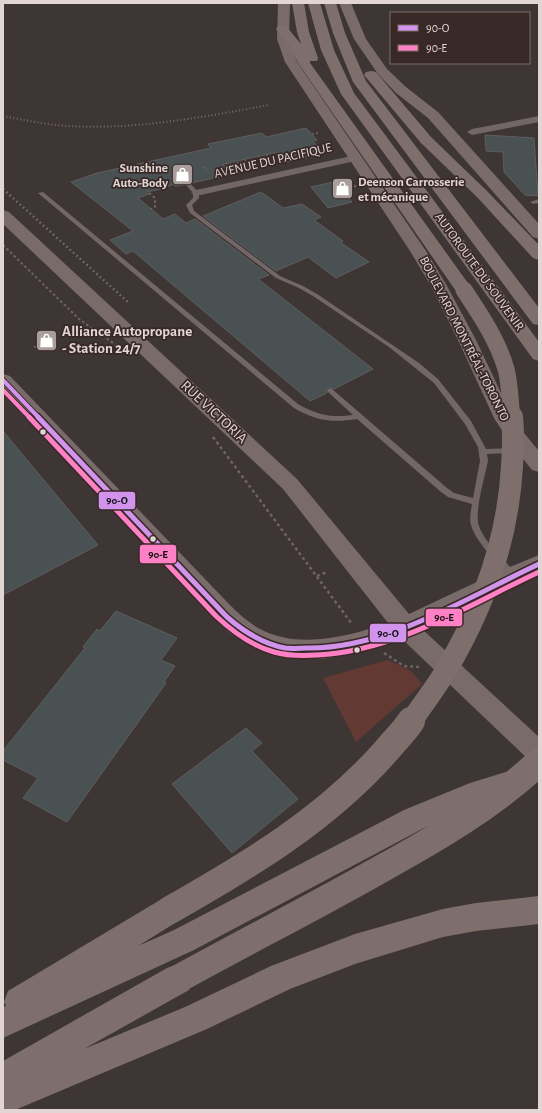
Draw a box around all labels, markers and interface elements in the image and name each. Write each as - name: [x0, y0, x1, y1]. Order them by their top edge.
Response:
- legend: [390, 12, 530, 64]
- text: 90-O: [426, 22, 450, 34]
- text: 90-E: [426, 42, 447, 54]
- street label: AVENUE DU PACIFIQUE: [213, 141, 333, 181]
- place label: Sunshine Auto-Body: [113, 162, 168, 190]
- shop icon: Sunshine Auto-Body: [170, 162, 196, 188]
- shop icon: Deenson Carrosserie et mécanique: [330, 176, 356, 202]
- place label: Deenson Carrosserie et mécanique: [358, 176, 464, 204]
- street label: AUTOROUTE DU SOUVENIR: [432, 211, 526, 333]
- street label: BOULEVARD MONTRÉAL-TORONTO: [417, 254, 512, 423]
- place label: Alliance Autopropane - Station 24/7: [62, 324, 192, 356]
- shop icon: Alliance Autopropane - Station 24/7: [33, 327, 59, 353]
- street label: RUE VICTORIA: [178, 378, 250, 447]
- unlabelled marker: [38, 427, 48, 437]
- line badge: 90-O: [98, 491, 136, 510]
- text: 90-O: [106, 495, 128, 506]
- unlabelled marker: [148, 534, 158, 544]
- line badge: 90-E: [139, 544, 177, 564]
- text: 90-E: [148, 549, 168, 560]
- line badge: 90-E: [425, 608, 463, 627]
- text: 90-E: [434, 612, 454, 623]
- line badge: 90-O: [369, 623, 407, 643]
- text: 90-O: [377, 628, 399, 639]
- unlabelled marker: [352, 645, 362, 655]

